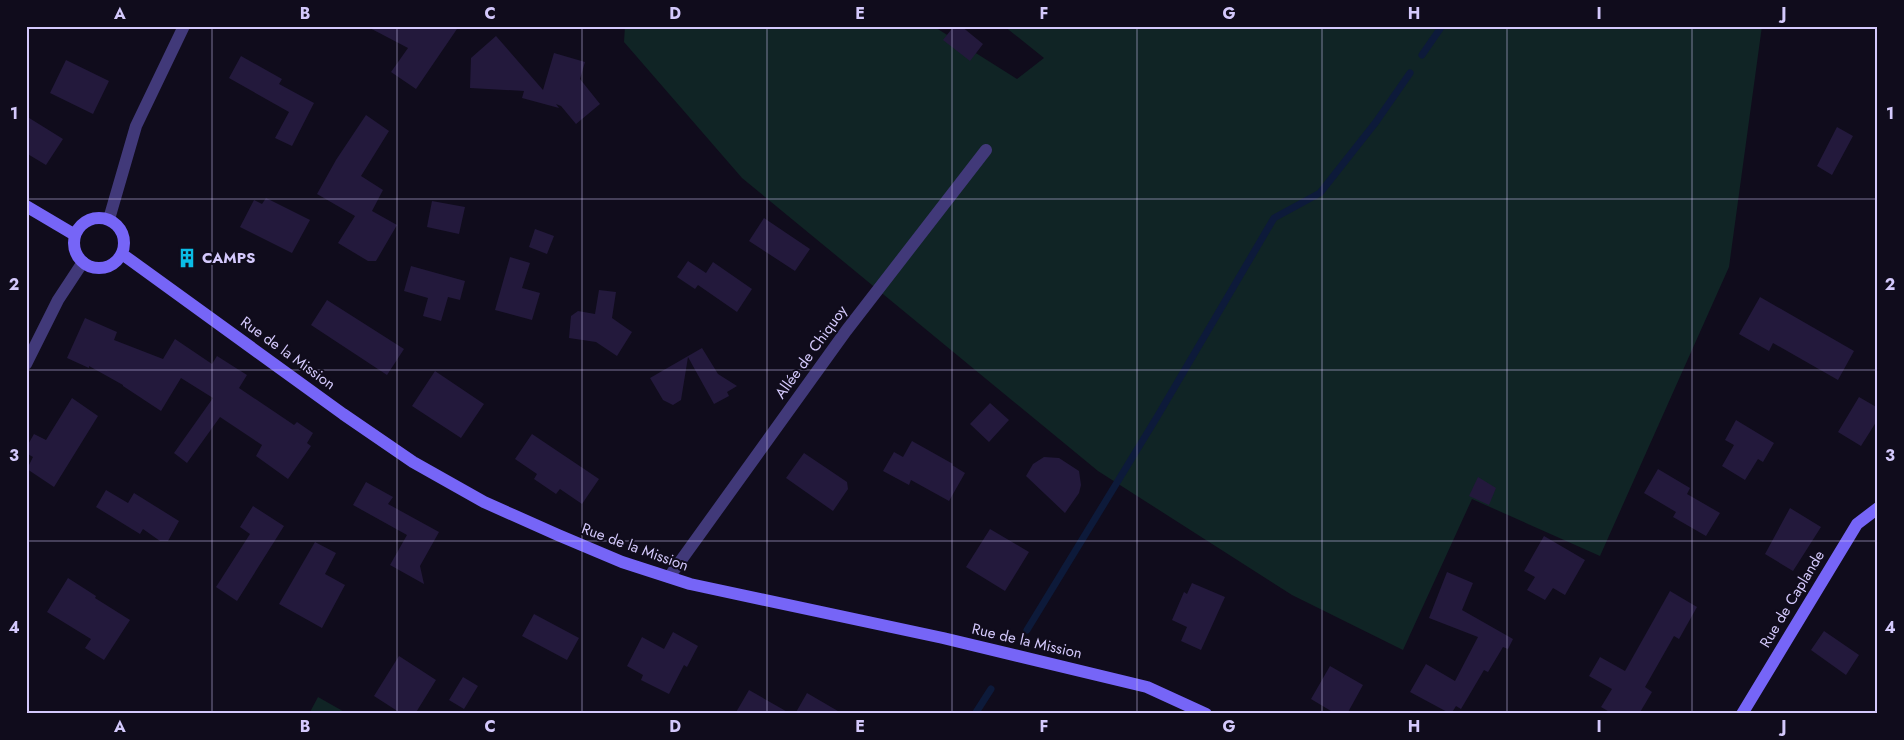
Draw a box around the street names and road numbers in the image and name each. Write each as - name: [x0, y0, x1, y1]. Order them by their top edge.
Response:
- street label: Allée de Chiquoy: [770, 300, 853, 403]
- street label: Rue de la Mission: [236, 311, 340, 395]
- street label: Rue de la Mission: [578, 517, 692, 577]
- street label: Rue de Caplande: [1754, 546, 1830, 652]
- street label: Rue de la Mission: [970, 618, 1084, 664]

